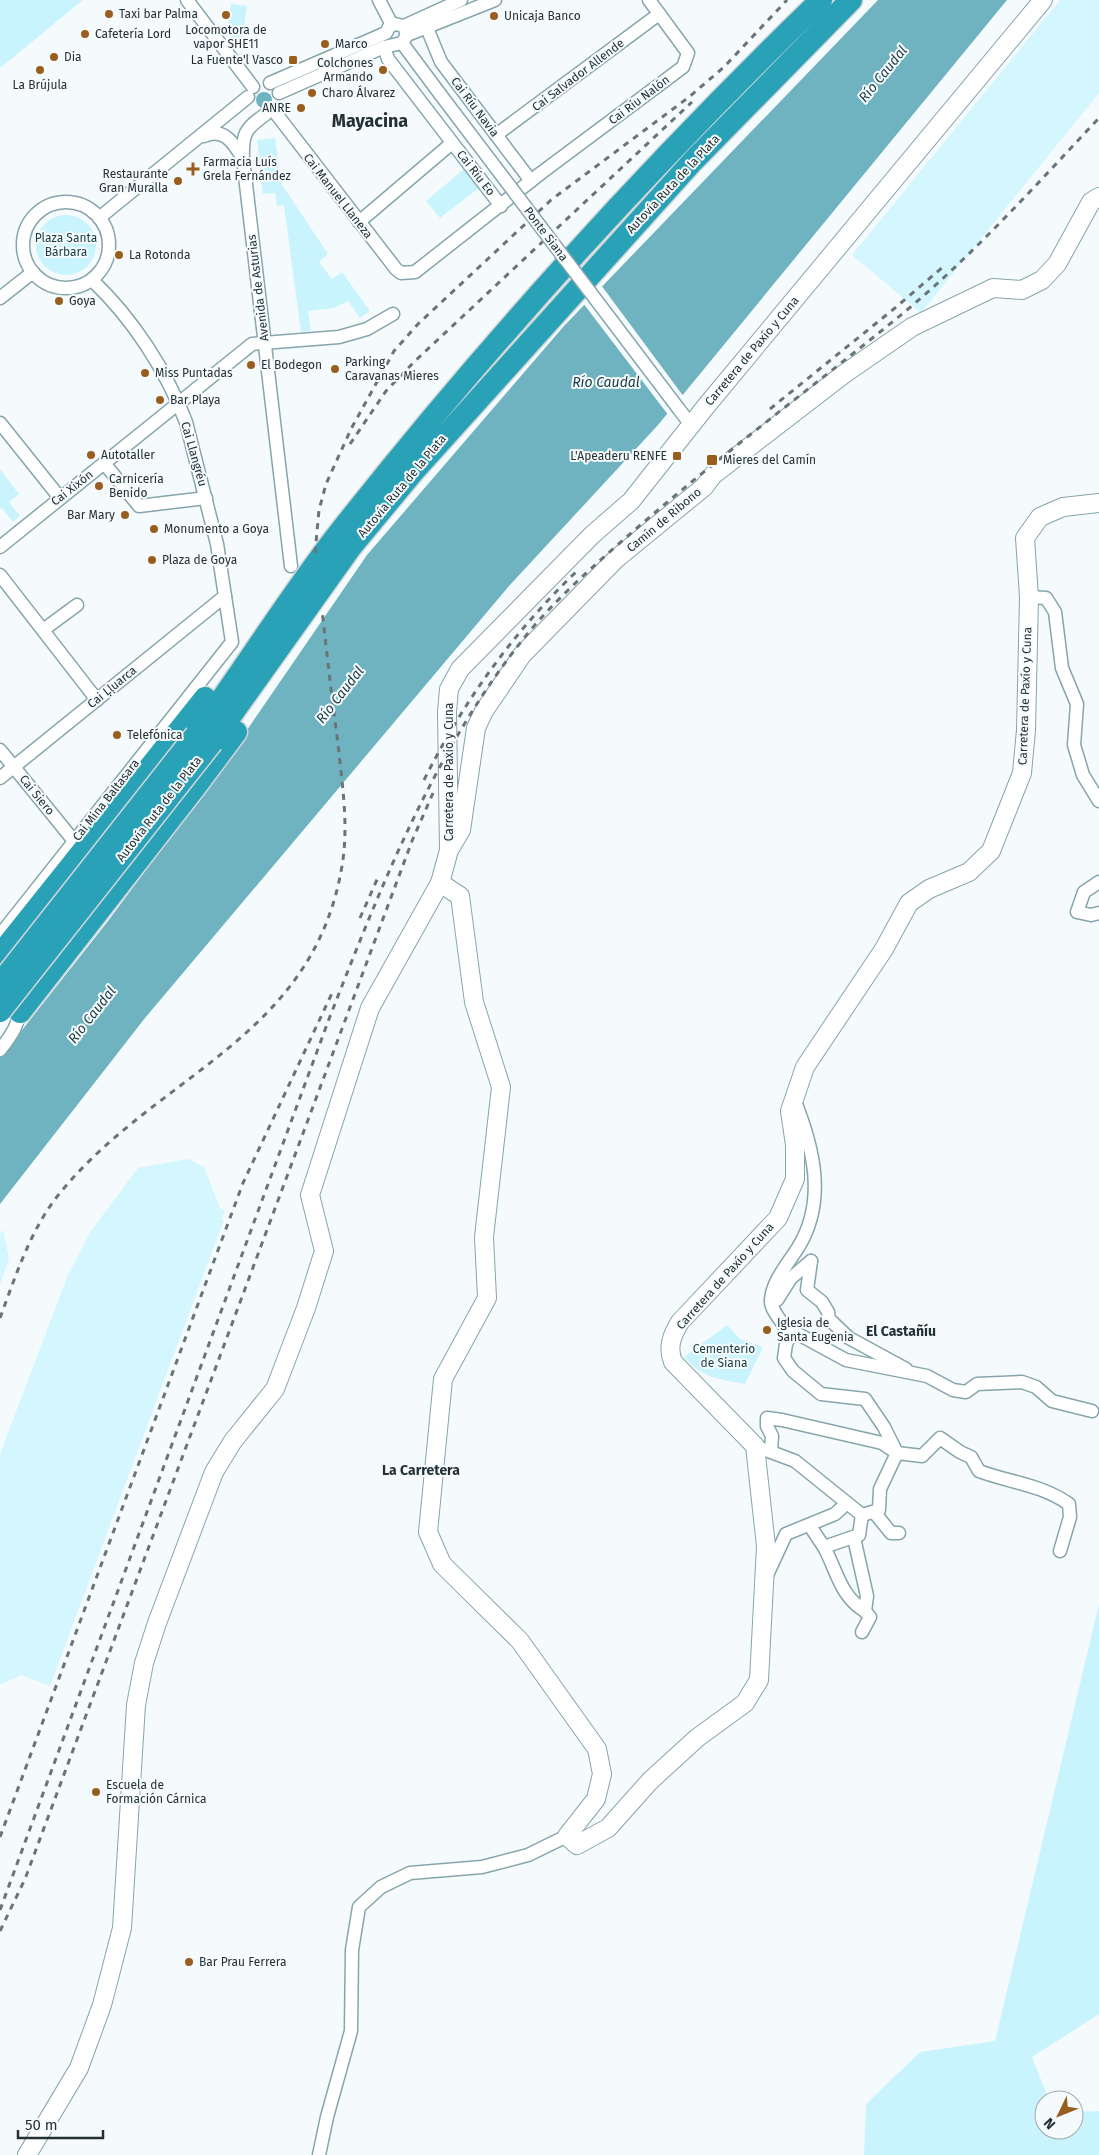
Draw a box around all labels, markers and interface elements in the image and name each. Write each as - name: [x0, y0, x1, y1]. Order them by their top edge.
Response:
- place label: Taxi bar Palma: [119, 7, 198, 21]
- marker: Taxi bar Palma: [103, 8, 115, 20]
- marker: Locomotora de vapor SHE11: [220, 9, 232, 21]
- place label: Unicaja Banco: [504, 9, 581, 23]
- marker: Unicaja Banco: [488, 10, 500, 22]
- place label: Locomotora de vapor SHE11: [185, 23, 267, 51]
- place label: Cafetería Lord: [95, 27, 171, 41]
- marker: Cafetería Lord: [79, 28, 91, 40]
- street label: Cai Salvador Allende: [529, 36, 627, 114]
- place label: Marco: [335, 37, 368, 51]
- marker: Marco: [319, 38, 331, 50]
- water label: Río Caudal: [855, 42, 911, 106]
- place label: Dia: [64, 50, 82, 64]
- marker: Dia: [48, 51, 60, 63]
- place label: La Fuente'l Vasco: [191, 53, 283, 67]
- marker: La Fuente'l Vasco: [287, 54, 299, 66]
- place label: Colchones Armando: [317, 56, 373, 84]
- marker: La Brújula: [34, 64, 46, 76]
- marker: Colchones Armando: [377, 64, 389, 76]
- street label: Cai Ríu Nalón: [606, 73, 672, 127]
- street label: Cai Ríu Navia: [448, 74, 502, 140]
- place label: La Brújula: [13, 78, 67, 92]
- place label: Charo Álvarez: [322, 85, 395, 100]
- marker: Charo Álvarez: [306, 87, 318, 99]
- place label: ANRE: [262, 101, 291, 115]
- marker: ANRE: [295, 102, 307, 114]
- district label: Mayacina: [332, 110, 408, 132]
- street label: Autovía Ruta de la Plata: [624, 132, 722, 236]
- street label: Cai Ríu Eo: [454, 148, 498, 198]
- street label: Cai Manuel Llaneza: [301, 151, 375, 241]
- place label: Farmacia Luís Grela Fernández: [203, 155, 291, 183]
- marker: Farmacia Luís Grela Fernández: [187, 163, 199, 175]
- place label: Restaurante Gran Muralla: [99, 167, 168, 195]
- marker: Restaurante Gran Muralla: [172, 175, 184, 187]
- street label: Ponte Siana: [521, 204, 571, 264]
- park label: Plaza Santa Bárbara: [35, 231, 97, 259]
- street label: Avenida de Asturias: [244, 234, 271, 342]
- place label: La Rotonda: [129, 248, 191, 262]
- marker: La Rotonda: [113, 249, 125, 261]
- street label: Carretera de Paxío y Cuna: [702, 293, 802, 409]
- place label: Goya: [69, 294, 96, 308]
- marker: Goya: [53, 295, 65, 307]
- place label: Parking Caravanas Mieres: [345, 355, 439, 383]
- place label: El Bodegon: [261, 358, 322, 372]
- marker: El Bodegon: [245, 359, 257, 371]
- marker: Parking Caravanas Mieres: [329, 363, 341, 375]
- place label: Miss Puntadas: [155, 366, 233, 380]
- marker: Miss Puntadas: [139, 367, 151, 379]
- water label: Río Caudal: [572, 374, 640, 391]
- place label: Bar Playa: [170, 393, 221, 407]
- marker: Bar Playa: [154, 394, 166, 406]
- street label: Cai Llangréu: [178, 420, 210, 488]
- street label: Autovía Ruta de la Plata: [355, 432, 449, 540]
- place label: Autotaller: [101, 448, 155, 462]
- marker: Autotaller: [85, 449, 97, 461]
- place label: L'Apeaderu RENFE: [570, 449, 667, 463]
- marker: L'Apeaderu RENFE: [671, 450, 683, 462]
- marker: Mieres del Camín: [705, 453, 719, 467]
- place label: Mieres del Camín: [723, 453, 816, 467]
- street label: Cai Xixón: [48, 467, 96, 509]
- place label: Carnicería Benido: [109, 472, 164, 500]
- marker: Carnicería Benido: [93, 480, 105, 492]
- street label: Camín de Ribono: [624, 485, 704, 555]
- place label: Bar Mary: [67, 508, 115, 522]
- marker: Bar Mary: [119, 509, 131, 521]
- place label: Monumento a Goya: [164, 522, 269, 536]
- marker: Monumento a Goya: [148, 523, 160, 535]
- place label: Plaza de Goya: [162, 553, 237, 567]
- marker: Plaza de Goya: [146, 554, 158, 566]
- street label: Carretera de Paxío y Cuna: [1016, 627, 1034, 765]
- street label: Cai Ḷḷuarca: [85, 663, 139, 711]
- water label: Río Caudal: [312, 663, 368, 727]
- street label: Carretera de Paxio y Cuna: [442, 703, 456, 841]
- place label: Telefónica: [127, 728, 183, 742]
- marker: Telefónica: [111, 729, 123, 741]
- street label: Autovía Ruta de la Plata: [114, 754, 204, 864]
- street label: Cai Mina Baltasara: [70, 756, 142, 844]
- street label: Cai Siero: [17, 772, 57, 818]
- water label: Río Caudal: [64, 983, 120, 1047]
- street label: Carretera de Paxío y Cuna: [673, 1220, 777, 1332]
- place label: Iglesia de Santa Eugenia: [777, 1316, 854, 1344]
- district label: El Castañíu: [866, 1323, 936, 1340]
- marker: Iglesia de Santa Eugenia: [761, 1324, 773, 1336]
- park label: Cementerio de Siana: [693, 1342, 755, 1370]
- district label: La Carretera: [382, 1462, 460, 1479]
- place label: Escuela de Formación Cárnica: [106, 1778, 207, 1806]
- marker: Escuela de Formación Cárnica: [90, 1786, 102, 1798]
- place label: Bar Prau Ferrera: [199, 1955, 286, 1969]
- marker: Bar Prau Ferrera: [183, 1956, 195, 1968]
- north arrow: [1034, 2090, 1084, 2140]
- scale bar: [18, 2108, 102, 2140]
- text: N: [1040, 2114, 1059, 2133]
- text: 50 m: [25, 2116, 58, 2134]

